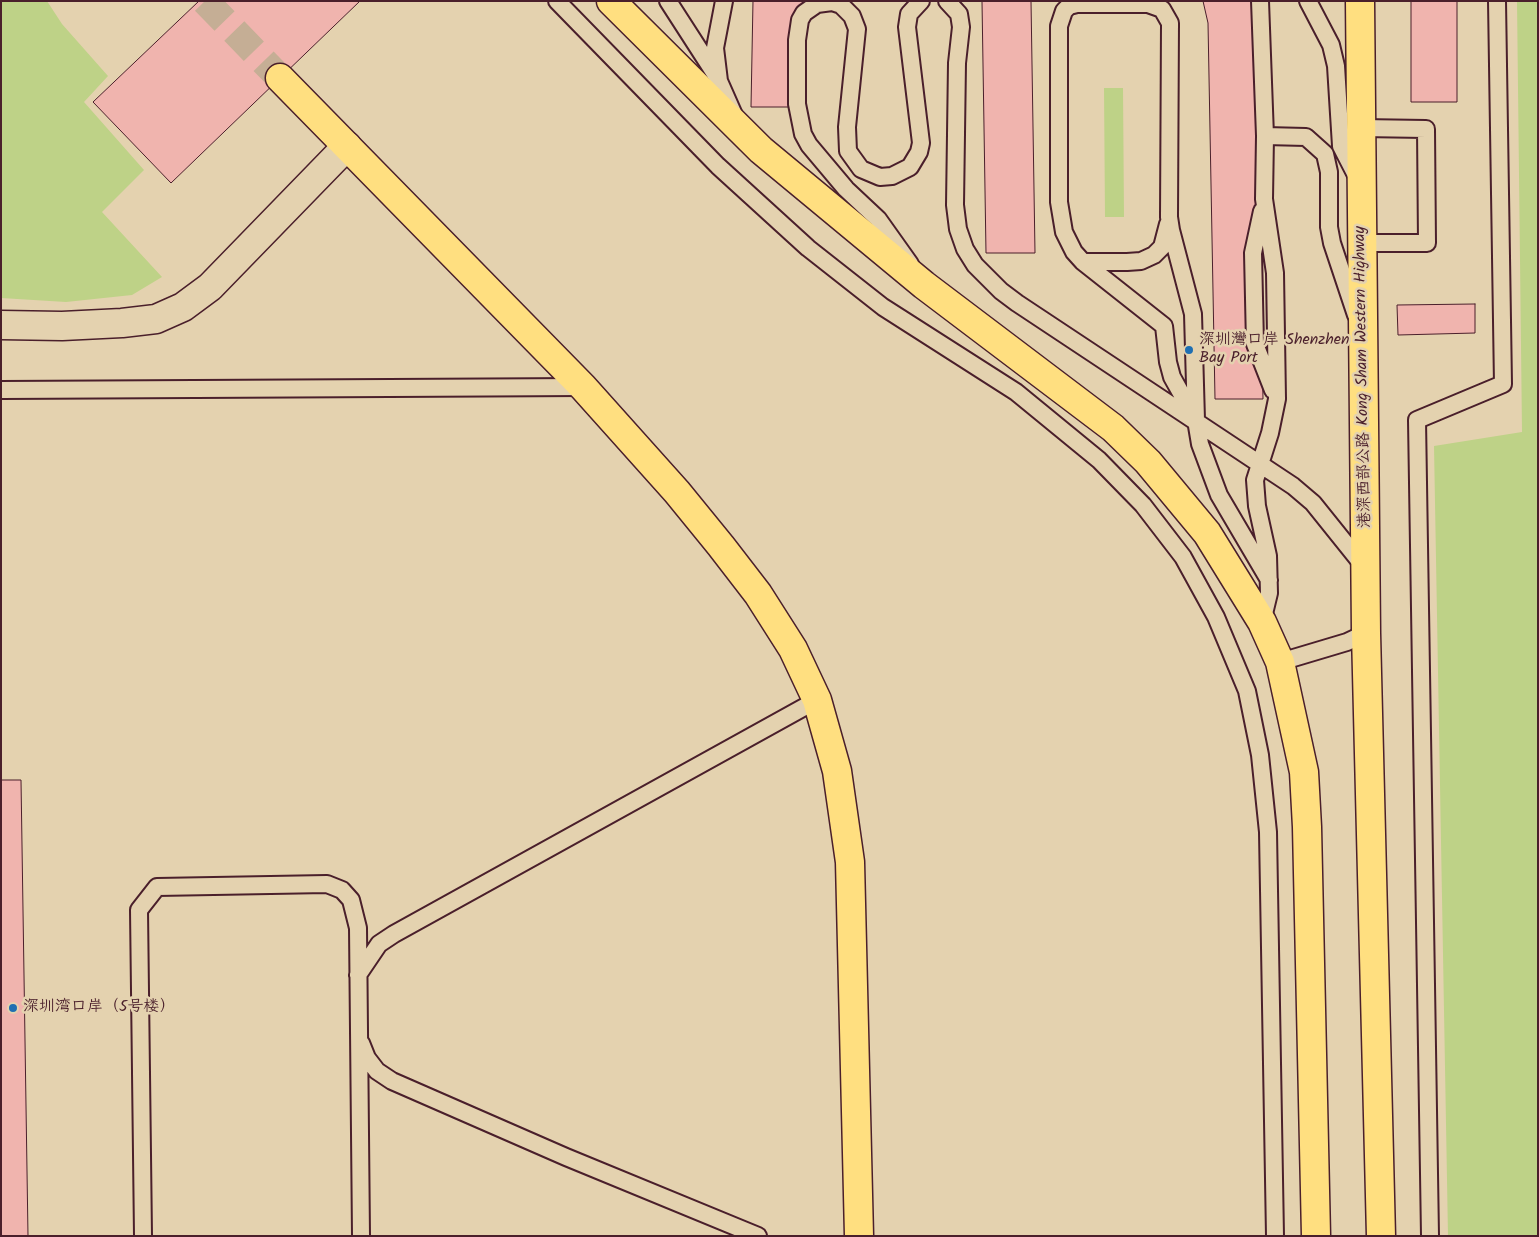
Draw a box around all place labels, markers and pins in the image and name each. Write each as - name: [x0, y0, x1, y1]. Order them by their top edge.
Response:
- place label: 深圳灣口岸 Shenzhen Bay Port: [1199, 331, 1350, 369]
- marker: 深圳灣口岸 Shenzhen Bay Port: [1183, 344, 1195, 356]
- place label: 深圳湾口岸（5号楼）: [23, 998, 176, 1018]
- marker: 深圳湾口岸（5号楼）: [7, 1002, 19, 1014]

